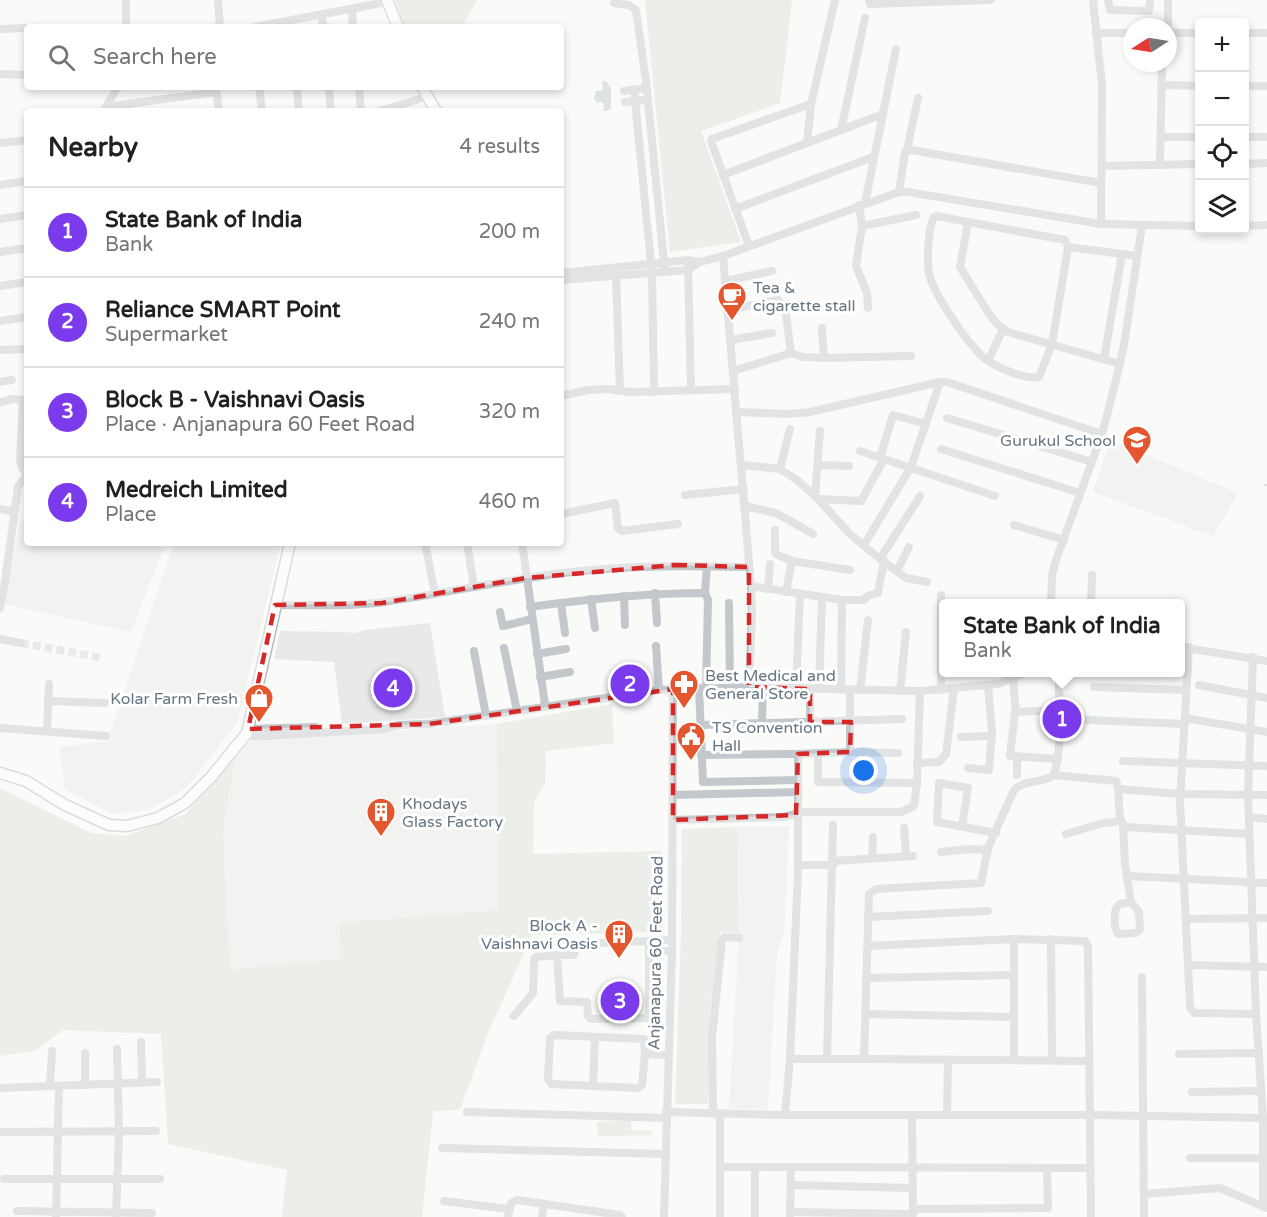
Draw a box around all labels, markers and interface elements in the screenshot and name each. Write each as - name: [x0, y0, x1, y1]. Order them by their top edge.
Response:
- north arrow: [1123, 18, 1177, 72]
- map controls: [1195, 18, 1249, 234]
- button: +: [1195, 18, 1249, 72]
- search box: [24, 24, 564, 90]
- icon: search: [45, 41, 78, 74]
- text: Search here: [93, 44, 217, 70]
- button: −: [1195, 72, 1249, 126]
- button: locate: [1195, 126, 1249, 180]
- text: Nearby: [48, 132, 138, 163]
- text: 4 results: [460, 135, 540, 159]
- button: layers: [1195, 180, 1249, 234]
- text: State Bank of India: [105, 207, 302, 233]
- text: 1: [61, 220, 74, 244]
- text: 200 m: [479, 220, 540, 244]
- text: Bank: [105, 233, 153, 257]
- place label: Tea & cigarette stall: [753, 278, 856, 316]
- cafe icon: Tea & cigarette stall: [716, 280, 748, 322]
- text: Reliance SMART Point: [105, 297, 341, 323]
- text: 2: [61, 310, 74, 334]
- text: 240 m: [479, 310, 540, 334]
- text: Supermarket: [105, 323, 228, 347]
- text: Block B - Vaishnavi Oasis: [105, 387, 365, 413]
- text: 3: [61, 400, 74, 424]
- text: 320 m: [479, 400, 540, 424]
- text: Place · Anjanapura 60 Feet Road: [105, 413, 415, 437]
- school or university icon: Gurukul School: [1121, 424, 1153, 466]
- place label: Gurukul School: [1000, 431, 1116, 451]
- text: Medreich Limited: [105, 477, 288, 503]
- text: 4: [61, 490, 74, 514]
- text: 460 m: [479, 490, 540, 514]
- text: Place: [105, 503, 156, 527]
- popup: [939, 599, 1185, 677]
- text: State Bank of India: [963, 613, 1161, 639]
- text: Bank: [963, 639, 1012, 663]
- pin: 2: [610, 662, 650, 706]
- pin: 4: [374, 666, 412, 710]
- place label: Best Medical and General Store: [705, 666, 836, 704]
- pharmacy icon: Best Medical and General Store: [668, 668, 700, 710]
- shop icon: Kolar Farm Fresh: [243, 682, 275, 724]
- place label: Kolar Farm Fresh: [110, 689, 238, 709]
- pin: 1: [1042, 696, 1082, 742]
- place label: TS Convention Hall: [712, 718, 823, 756]
- public building icon: TS Convention Hall: [675, 720, 707, 762]
- your location: [849, 756, 878, 785]
- place label: Khodays Glass Factory: [402, 794, 503, 832]
- building icon: Khodays Glass Factory: [365, 796, 397, 838]
- street label: Anjanapura 60 Feet Road: [644, 856, 668, 1050]
- place label: Block A - Vaishnavi Oasis: [481, 916, 598, 954]
- building icon: Block A - Vaishnavi Oasis: [603, 918, 635, 960]
- pin: 3: [600, 978, 640, 1024]

